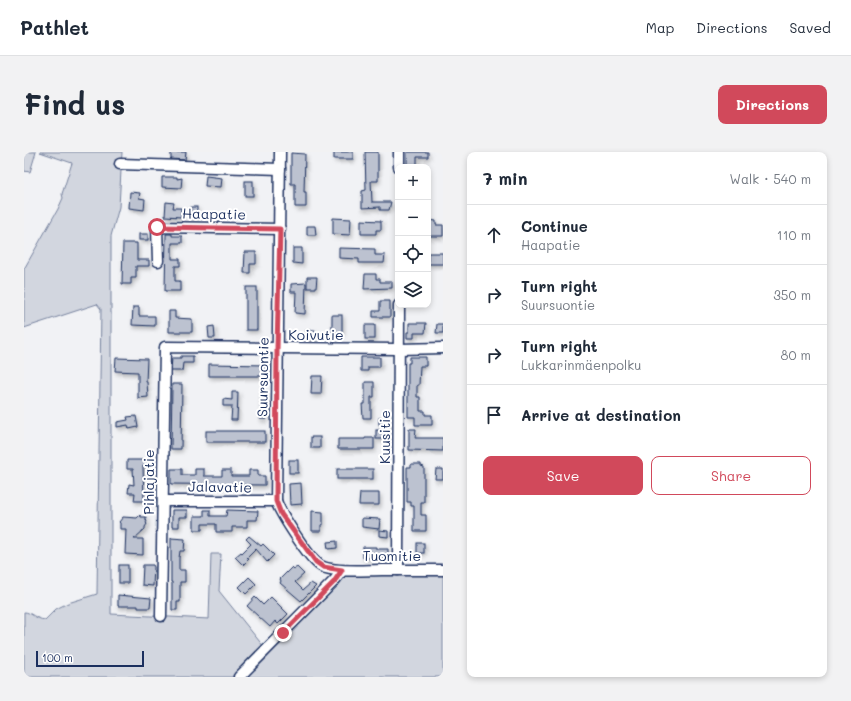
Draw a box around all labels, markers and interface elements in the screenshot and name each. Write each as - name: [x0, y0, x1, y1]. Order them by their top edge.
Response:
- text: Pathlet: [20, 15, 89, 40]
- text: Map: [646, 18, 674, 37]
- text: Directions: [696, 18, 767, 37]
- text: Saved: [789, 18, 831, 37]
- button: Directions: [718, 85, 827, 124]
- text: Find us: [24, 86, 125, 122]
- map controls: [395, 164, 431, 308]
- button: +: [395, 164, 431, 200]
- text: 7 min: [483, 167, 528, 189]
- text: Walk · 540 m: [730, 170, 811, 187]
- button: −: [395, 200, 431, 236]
- street label: Haapatie: [182, 203, 246, 224]
- text: Continue: [521, 216, 588, 236]
- route start: [148, 218, 166, 236]
- icon: ahead: [483, 224, 505, 246]
- text: 110 m: [777, 226, 811, 243]
- button: locate: [395, 236, 431, 272]
- text: Haapatie: [521, 236, 580, 253]
- button: layers: [395, 272, 431, 308]
- text: Turn right: [521, 276, 598, 296]
- icon: right: [483, 284, 505, 306]
- text: 350 m: [773, 286, 811, 303]
- text: Suursuontie: [521, 296, 595, 313]
- street label: Koivutie: [288, 325, 344, 344]
- text: Turn right: [521, 336, 598, 356]
- street label: Suursuontie: [252, 337, 273, 417]
- icon: right: [483, 344, 505, 366]
- text: 80 m: [781, 346, 811, 363]
- text: Lukkarinmäenpolku: [521, 356, 641, 373]
- icon: arrive: [483, 404, 505, 426]
- text: Arrive at destination: [521, 405, 681, 425]
- street label: Kuusitie: [375, 410, 394, 464]
- street label: Pihlajatie: [139, 449, 158, 515]
- button: Save: [483, 456, 643, 495]
- button: Share: [651, 456, 811, 495]
- street label: Jalavatie: [188, 476, 252, 497]
- street label: Tuomitie: [363, 546, 421, 565]
- route end: [274, 624, 292, 642]
- scale bar: [36, 649, 144, 668]
- text: 100 m: [42, 650, 73, 665]

